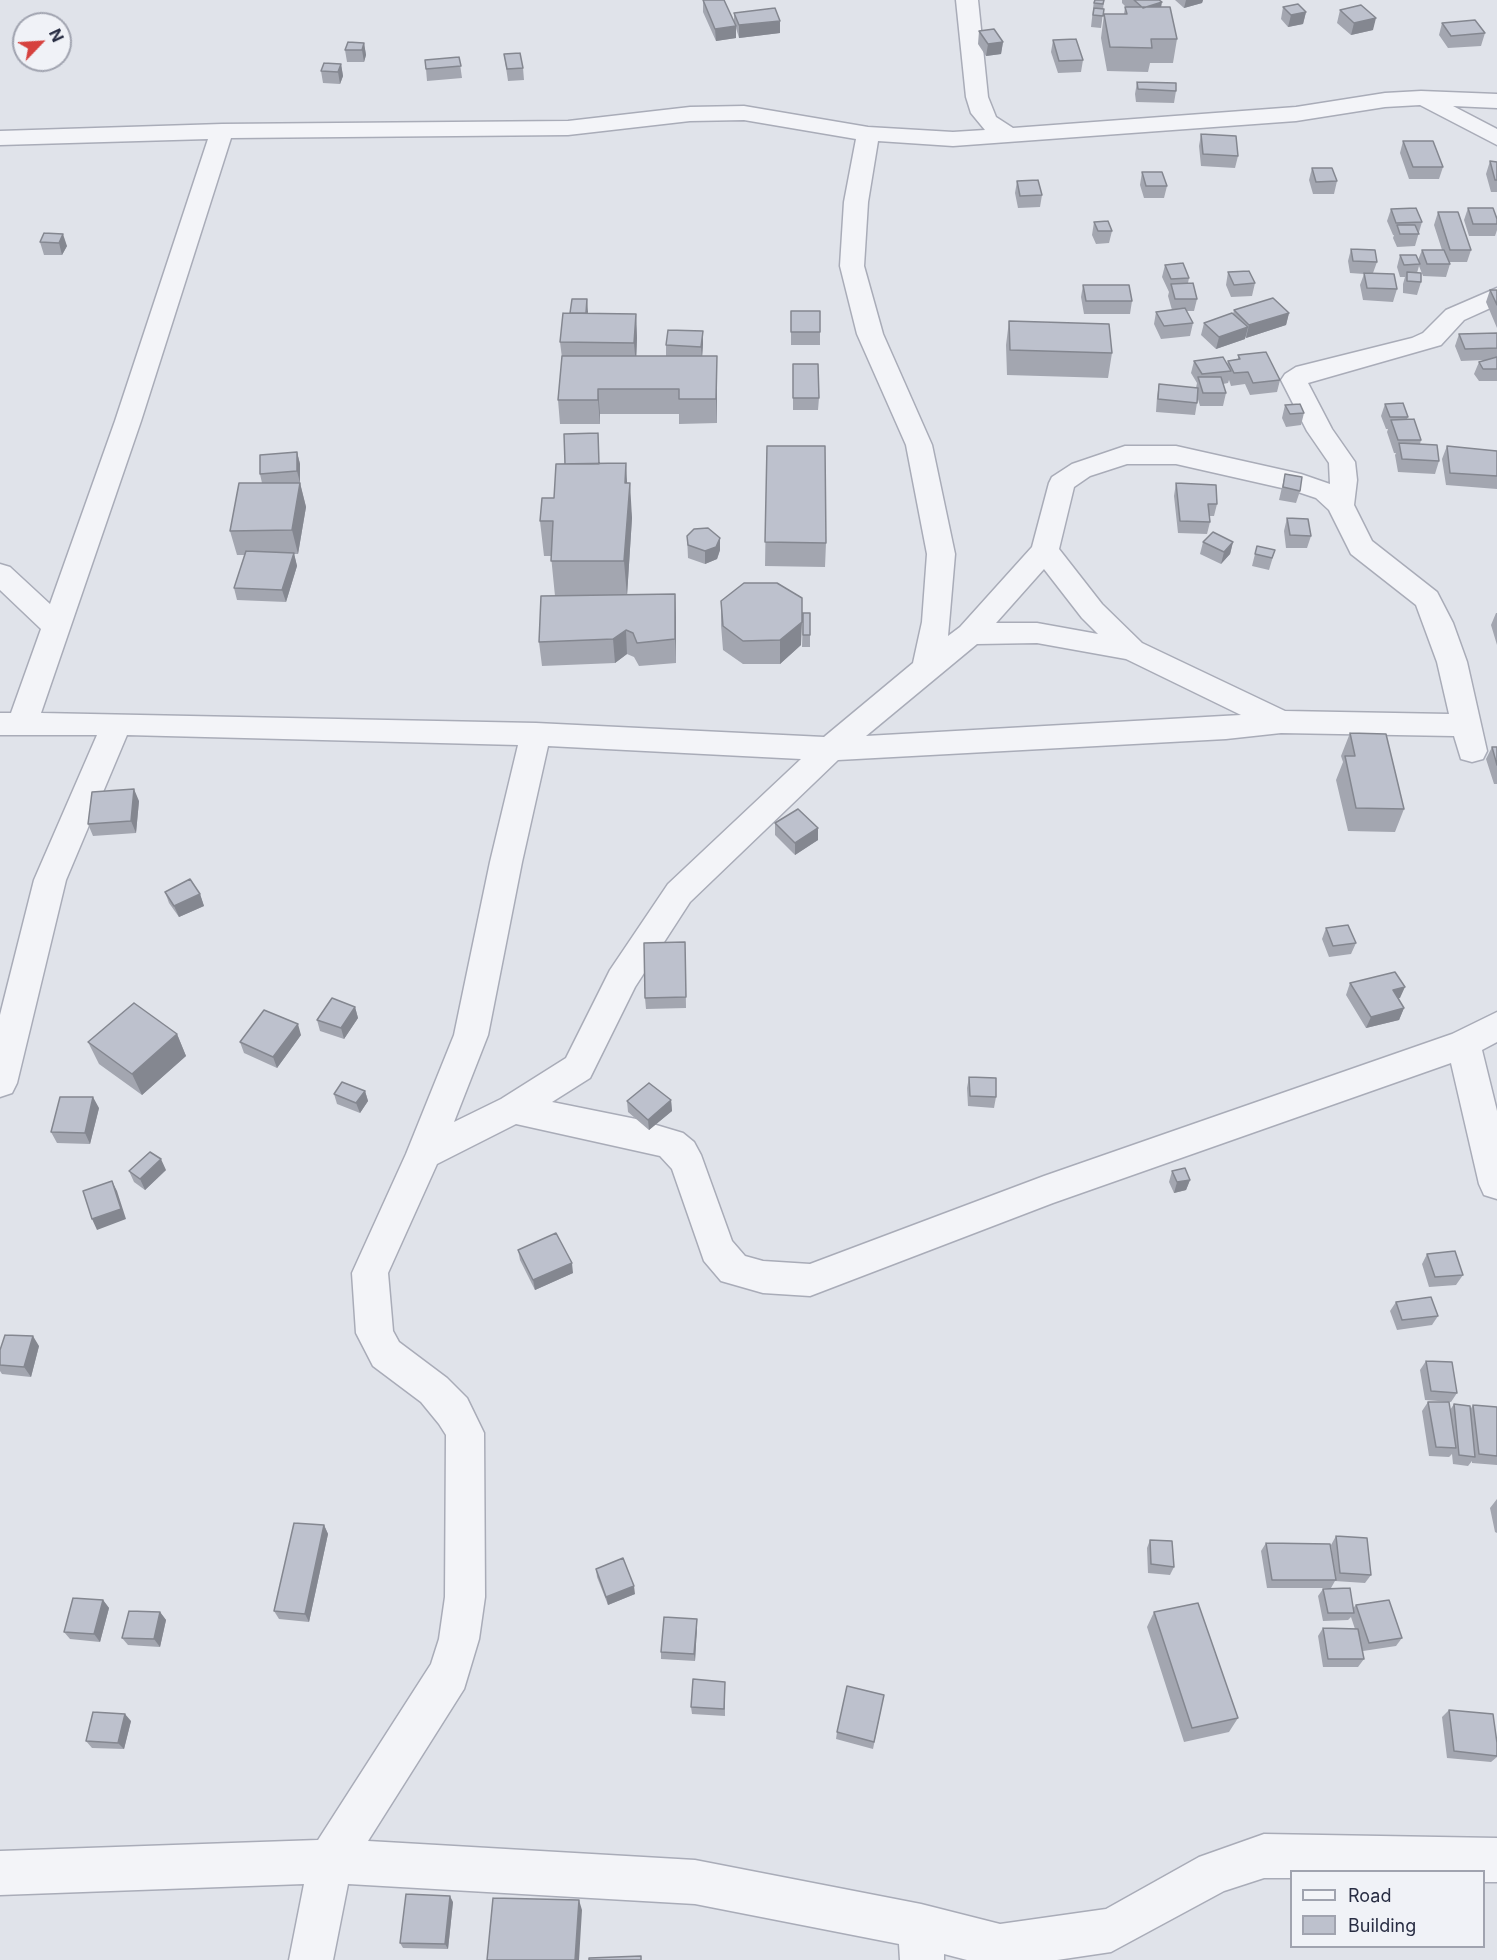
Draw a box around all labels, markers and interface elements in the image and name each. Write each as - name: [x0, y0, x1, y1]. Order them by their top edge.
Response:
- north arrow: [12, 12, 72, 72]
- text: N: [45, 25, 68, 45]
- legend: [1290, 1870, 1485, 1948]
- text: Road: [1348, 1885, 1391, 1906]
- text: Building: [1348, 1915, 1416, 1936]

